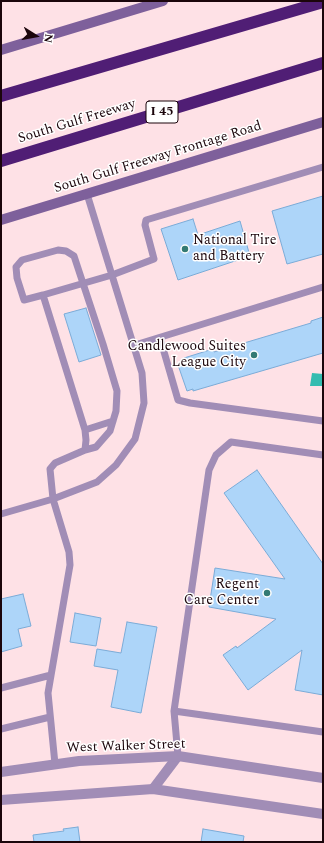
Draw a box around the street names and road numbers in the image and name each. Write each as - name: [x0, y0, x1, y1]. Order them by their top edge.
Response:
- street label: South Gulf Freeway: [16, 96, 138, 148]
- road number: I 45: [146, 101, 178, 123]
- street label: South Gulf Freeway Frontage Road: [52, 118, 264, 198]
- street label: West Walker Street: [66, 737, 186, 757]

